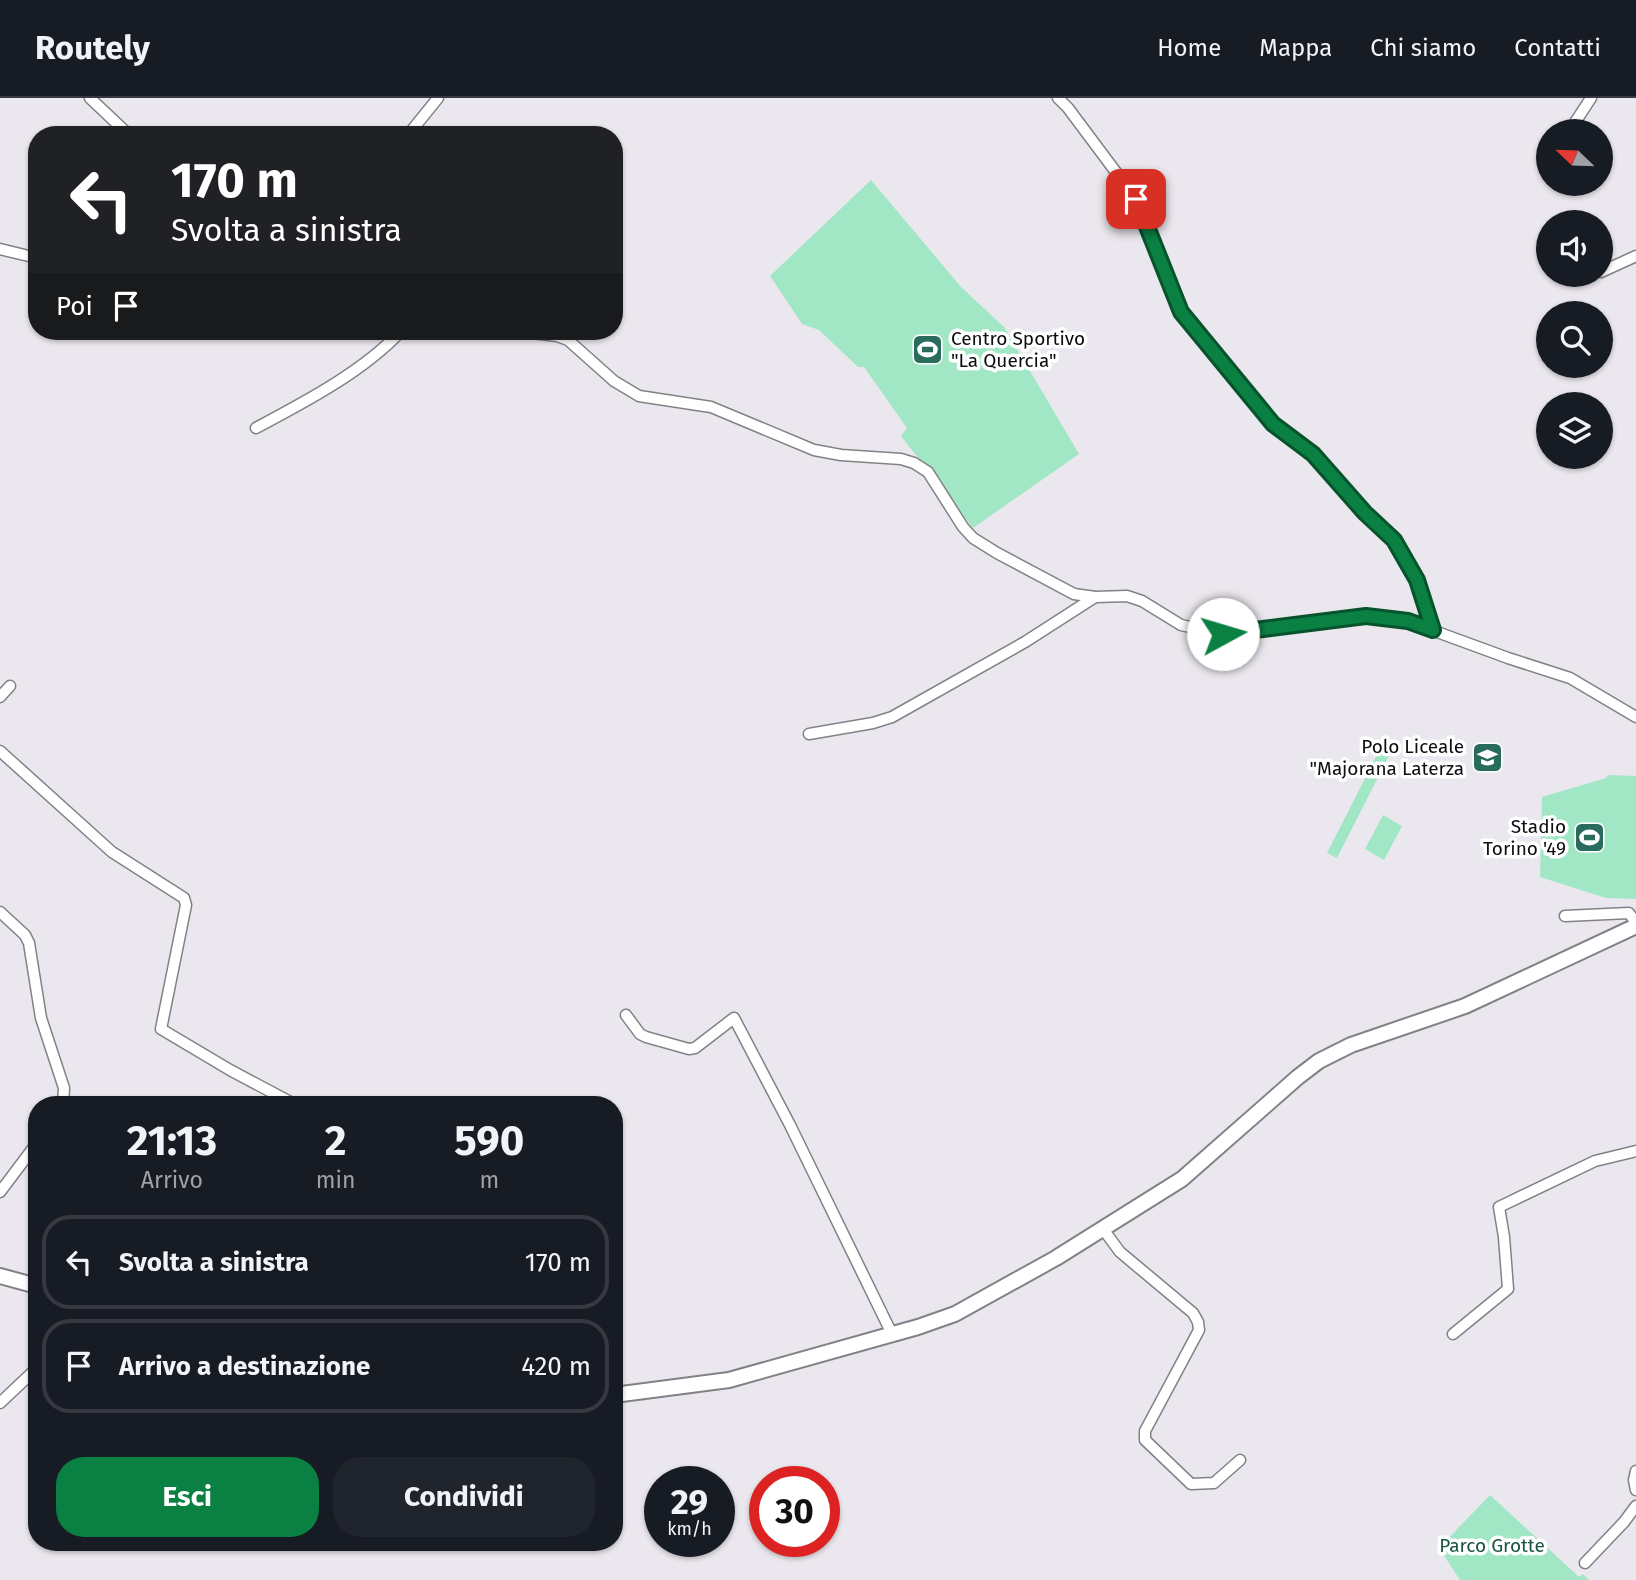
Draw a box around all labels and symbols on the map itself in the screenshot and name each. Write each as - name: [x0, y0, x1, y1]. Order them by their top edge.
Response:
- north arrow: [1536, 119, 1614, 196]
- pin: [1106, 169, 1166, 229]
- place label: Centro Sportivo "La Quercia": [951, 327, 1085, 372]
- sports icon: Centro Sportivo "La Quercia": [911, 332, 945, 366]
- position arrow: [1186, 597, 1260, 671]
- place label: Polo Liceale "Majorana Laterza: [1310, 735, 1464, 780]
- school or university icon: Polo Liceale "Majorana Laterza: [1470, 740, 1504, 774]
- place label: Stadio Torino '49: [1483, 815, 1566, 860]
- sports icon: Stadio Torino '49: [1572, 820, 1606, 854]
- speed limit sign: 30: [749, 1466, 840, 1557]
- park label: Parco Grotte: [1439, 1534, 1545, 1557]

